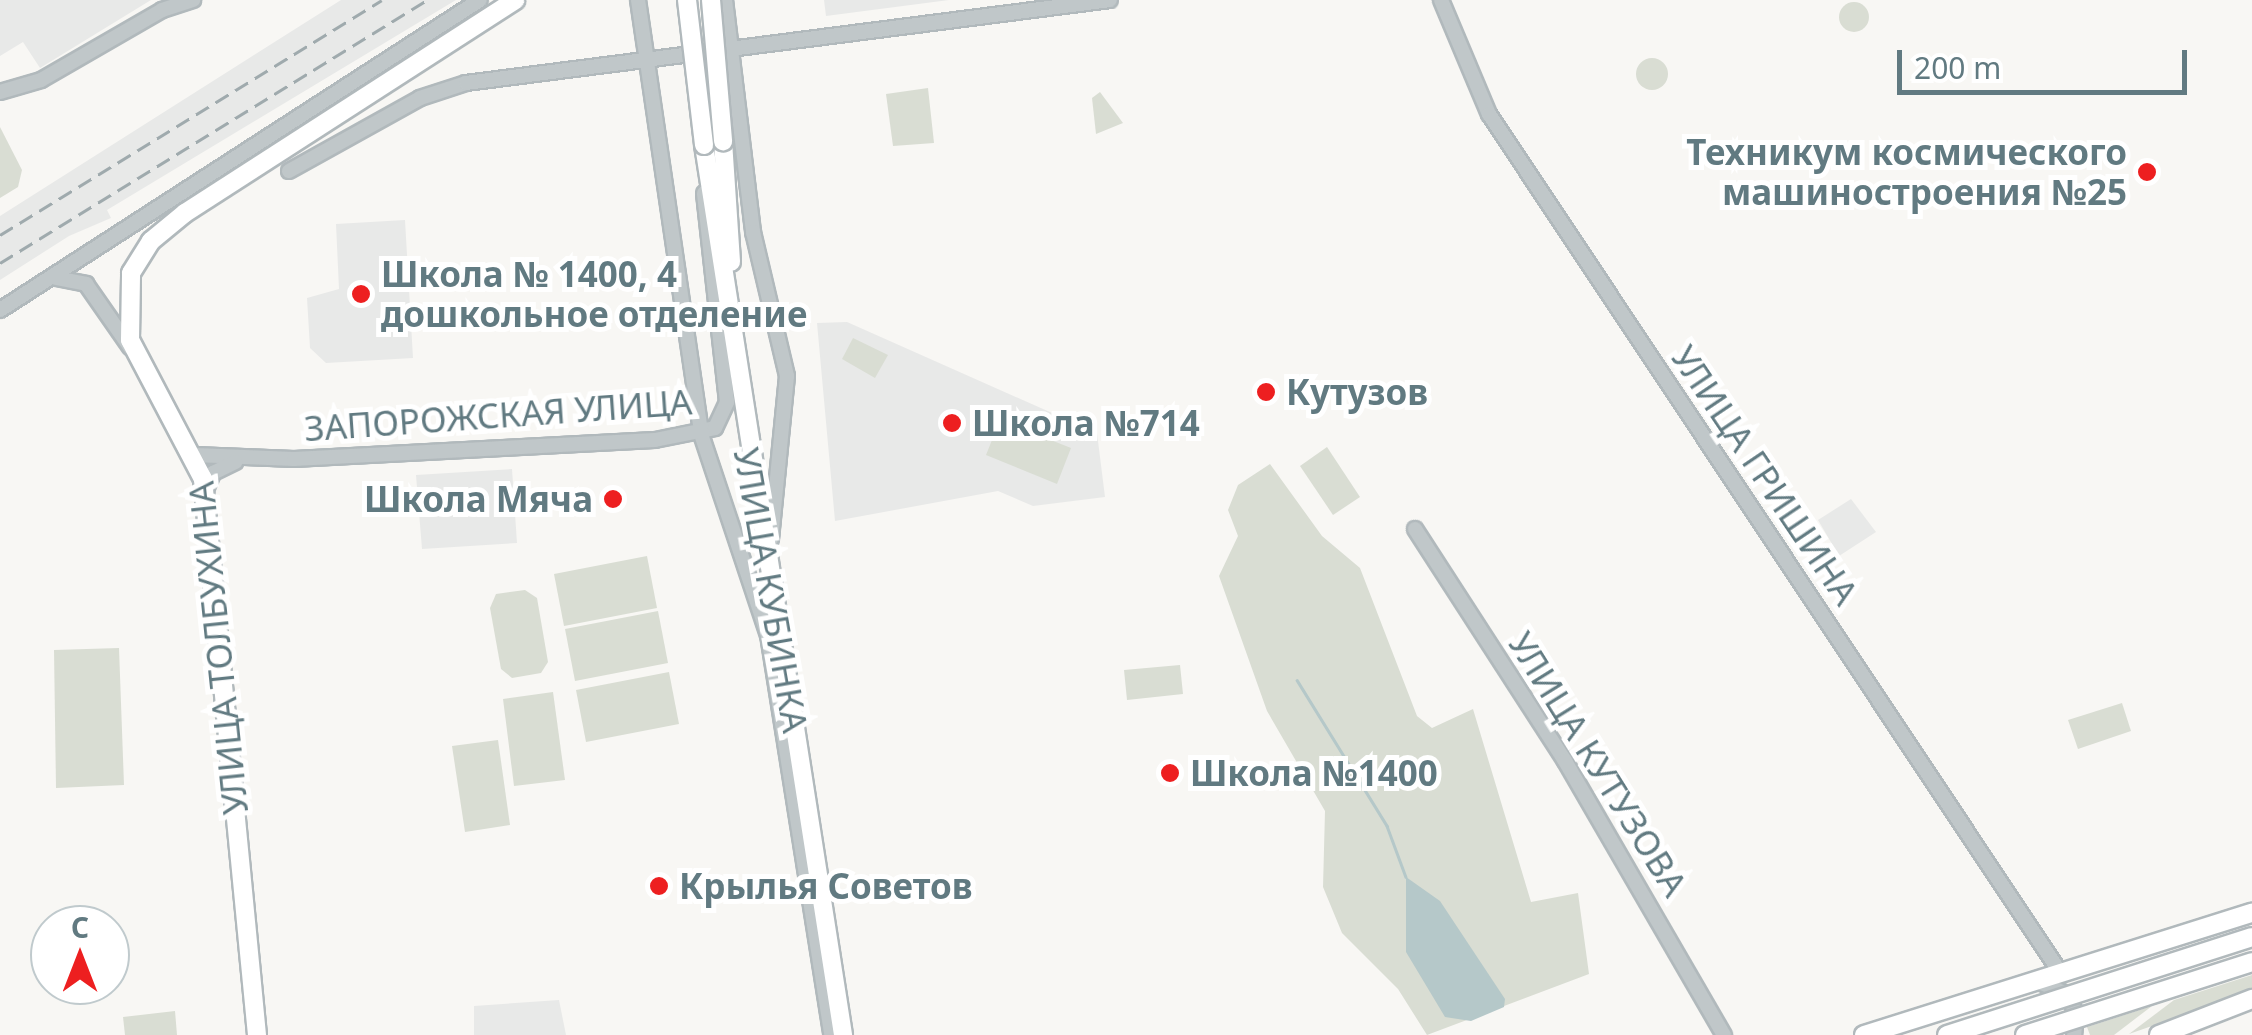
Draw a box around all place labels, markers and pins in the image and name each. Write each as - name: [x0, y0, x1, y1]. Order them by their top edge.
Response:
- place label: Техникум космического машиностроения №25: [1686, 131, 2127, 213]
- marker: Техникум космического машиностроения №25: [2136, 161, 2158, 183]
- place label: Школа № 1400, 4 дошкольное отделение: [381, 253, 807, 335]
- marker: Школа № 1400, 4 дошкольное отделение: [350, 283, 372, 305]
- place label: Кутузов: [1286, 371, 1428, 413]
- marker: Кутузов: [1255, 381, 1277, 403]
- place label: Школа №714: [972, 402, 1200, 444]
- marker: Школа №714: [941, 412, 963, 434]
- place label: Школа Мяча: [364, 478, 593, 520]
- marker: Школа Мяча: [602, 488, 624, 510]
- place label: Школа №1400: [1190, 752, 1438, 794]
- marker: Школа №1400: [1159, 762, 1181, 784]
- place label: Крылья Советов: [679, 865, 973, 907]
- marker: Крылья Советов: [648, 875, 670, 897]

